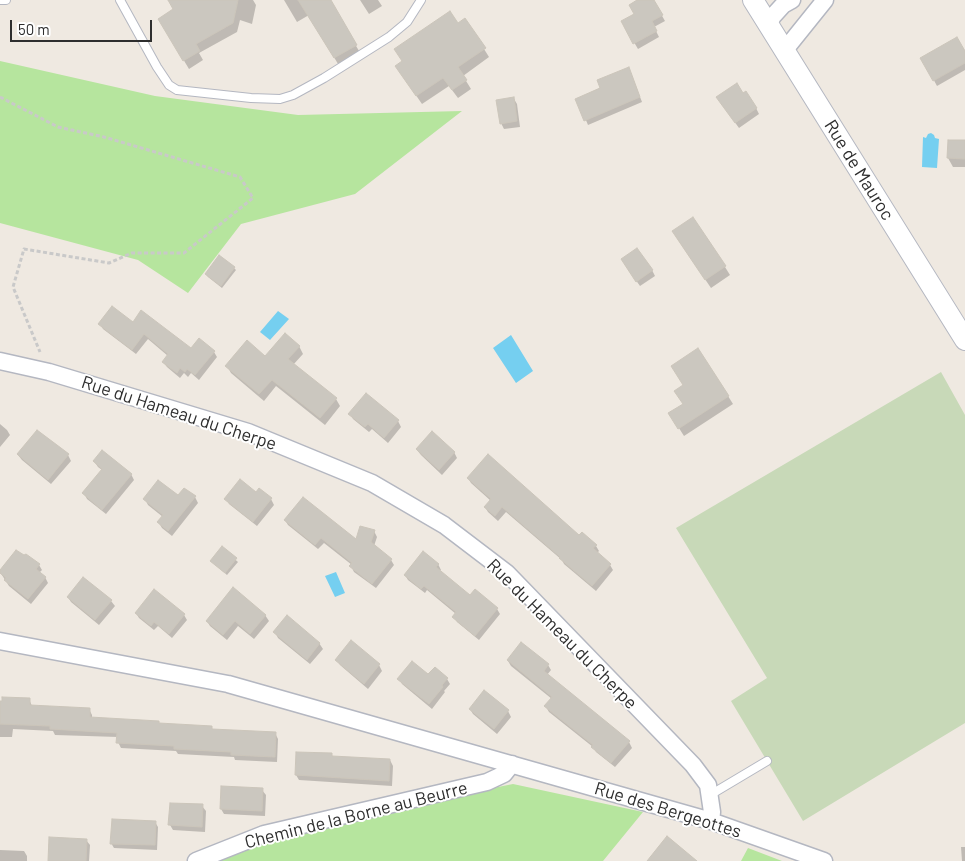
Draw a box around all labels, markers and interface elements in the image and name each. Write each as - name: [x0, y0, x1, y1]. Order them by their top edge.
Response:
- scale bar: [12, 10, 155, 42]
- text: 50 m: [18, 20, 50, 38]
- street label: Rue de Mauroc: [820, 116, 898, 224]
- street label: Rue du Hameau du Cherpe: [79, 371, 279, 455]
- street label: Rue du Hameau du Cherpe: [482, 554, 642, 714]
- street label: Chemin de la Borne au Beurre: [242, 777, 470, 853]
- street label: Rue des Bergeottes: [592, 777, 744, 843]

